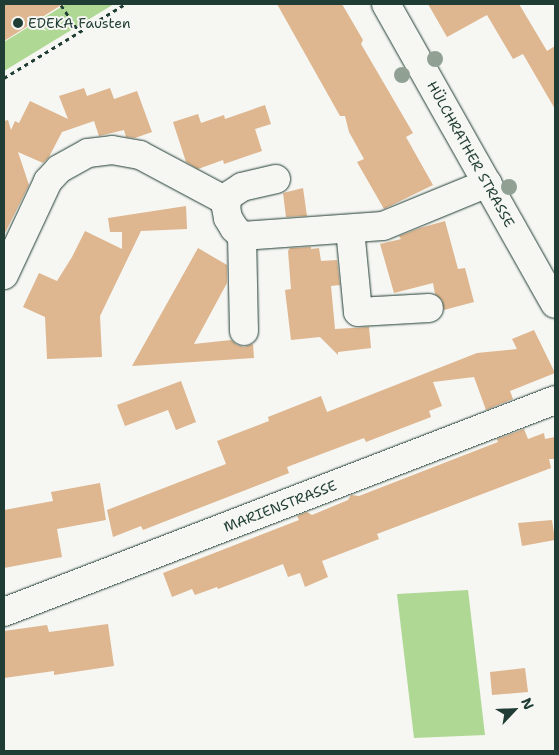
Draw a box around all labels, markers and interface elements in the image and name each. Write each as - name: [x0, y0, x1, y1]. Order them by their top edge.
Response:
- place label: EDEKA Fausten: [28, 15, 131, 31]
- marker: EDEKA Fausten: [12, 17, 24, 29]
- street label: HÜLCHRATHER STRASSE: [424, 78, 518, 230]
- street label: MARIENSTRASSE: [221, 477, 339, 535]
- north arrow: [489, 685, 539, 735]
- text: N: [517, 695, 538, 712]

